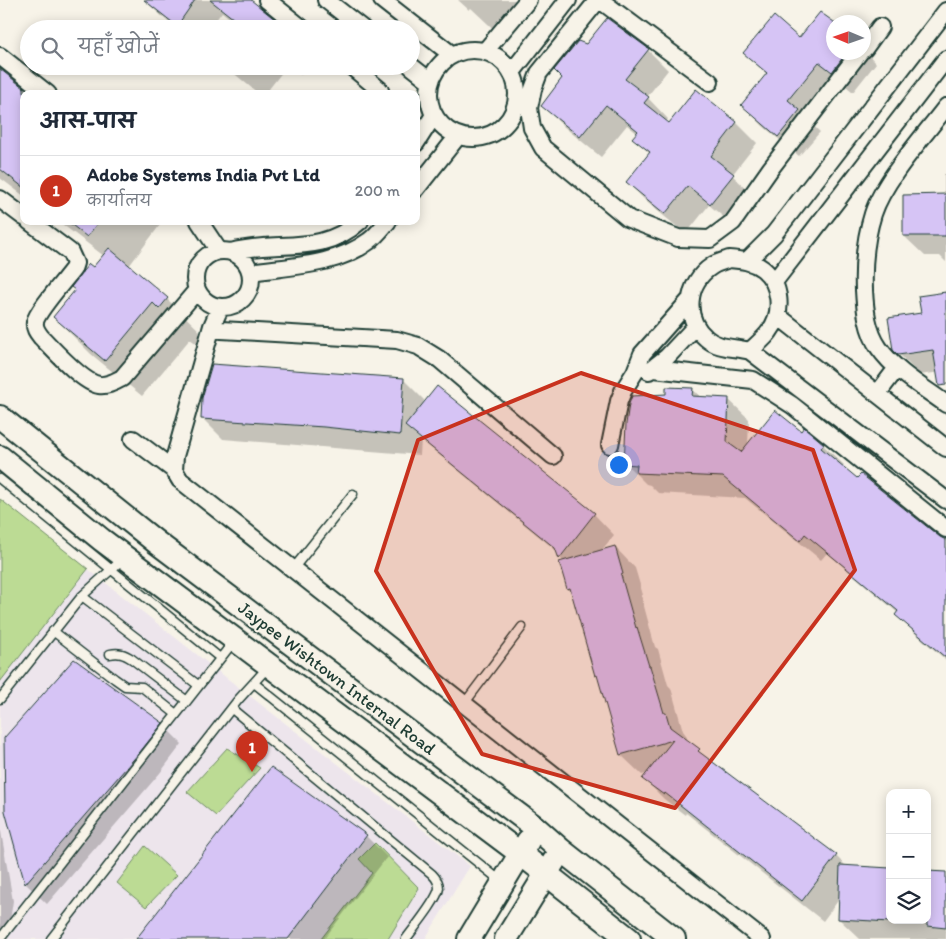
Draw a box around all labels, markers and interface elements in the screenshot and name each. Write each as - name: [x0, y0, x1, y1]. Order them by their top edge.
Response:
- north arrow: [826, 15, 871, 60]
- search box: [20, 20, 420, 75]
- icon: search: [38, 34, 66, 62]
- text: यहाँ खोजें: [78, 35, 159, 58]
- text: आस-पास: [40, 108, 136, 133]
- text: Adobe Systems India Pvt Ltd: [87, 163, 320, 186]
- text: 1: [52, 181, 60, 200]
- text: 200 m: [355, 181, 400, 200]
- text: कार्यालय: [87, 191, 152, 210]
- your location: [606, 452, 632, 478]
- street label: Jaypee Wishtown Internal Road: [234, 596, 440, 760]
- pin: 1: [236, 731, 268, 772]
- map controls: [886, 789, 931, 924]
- button: +: [886, 789, 931, 834]
- button: −: [886, 834, 931, 879]
- button: layers: [886, 879, 931, 924]

